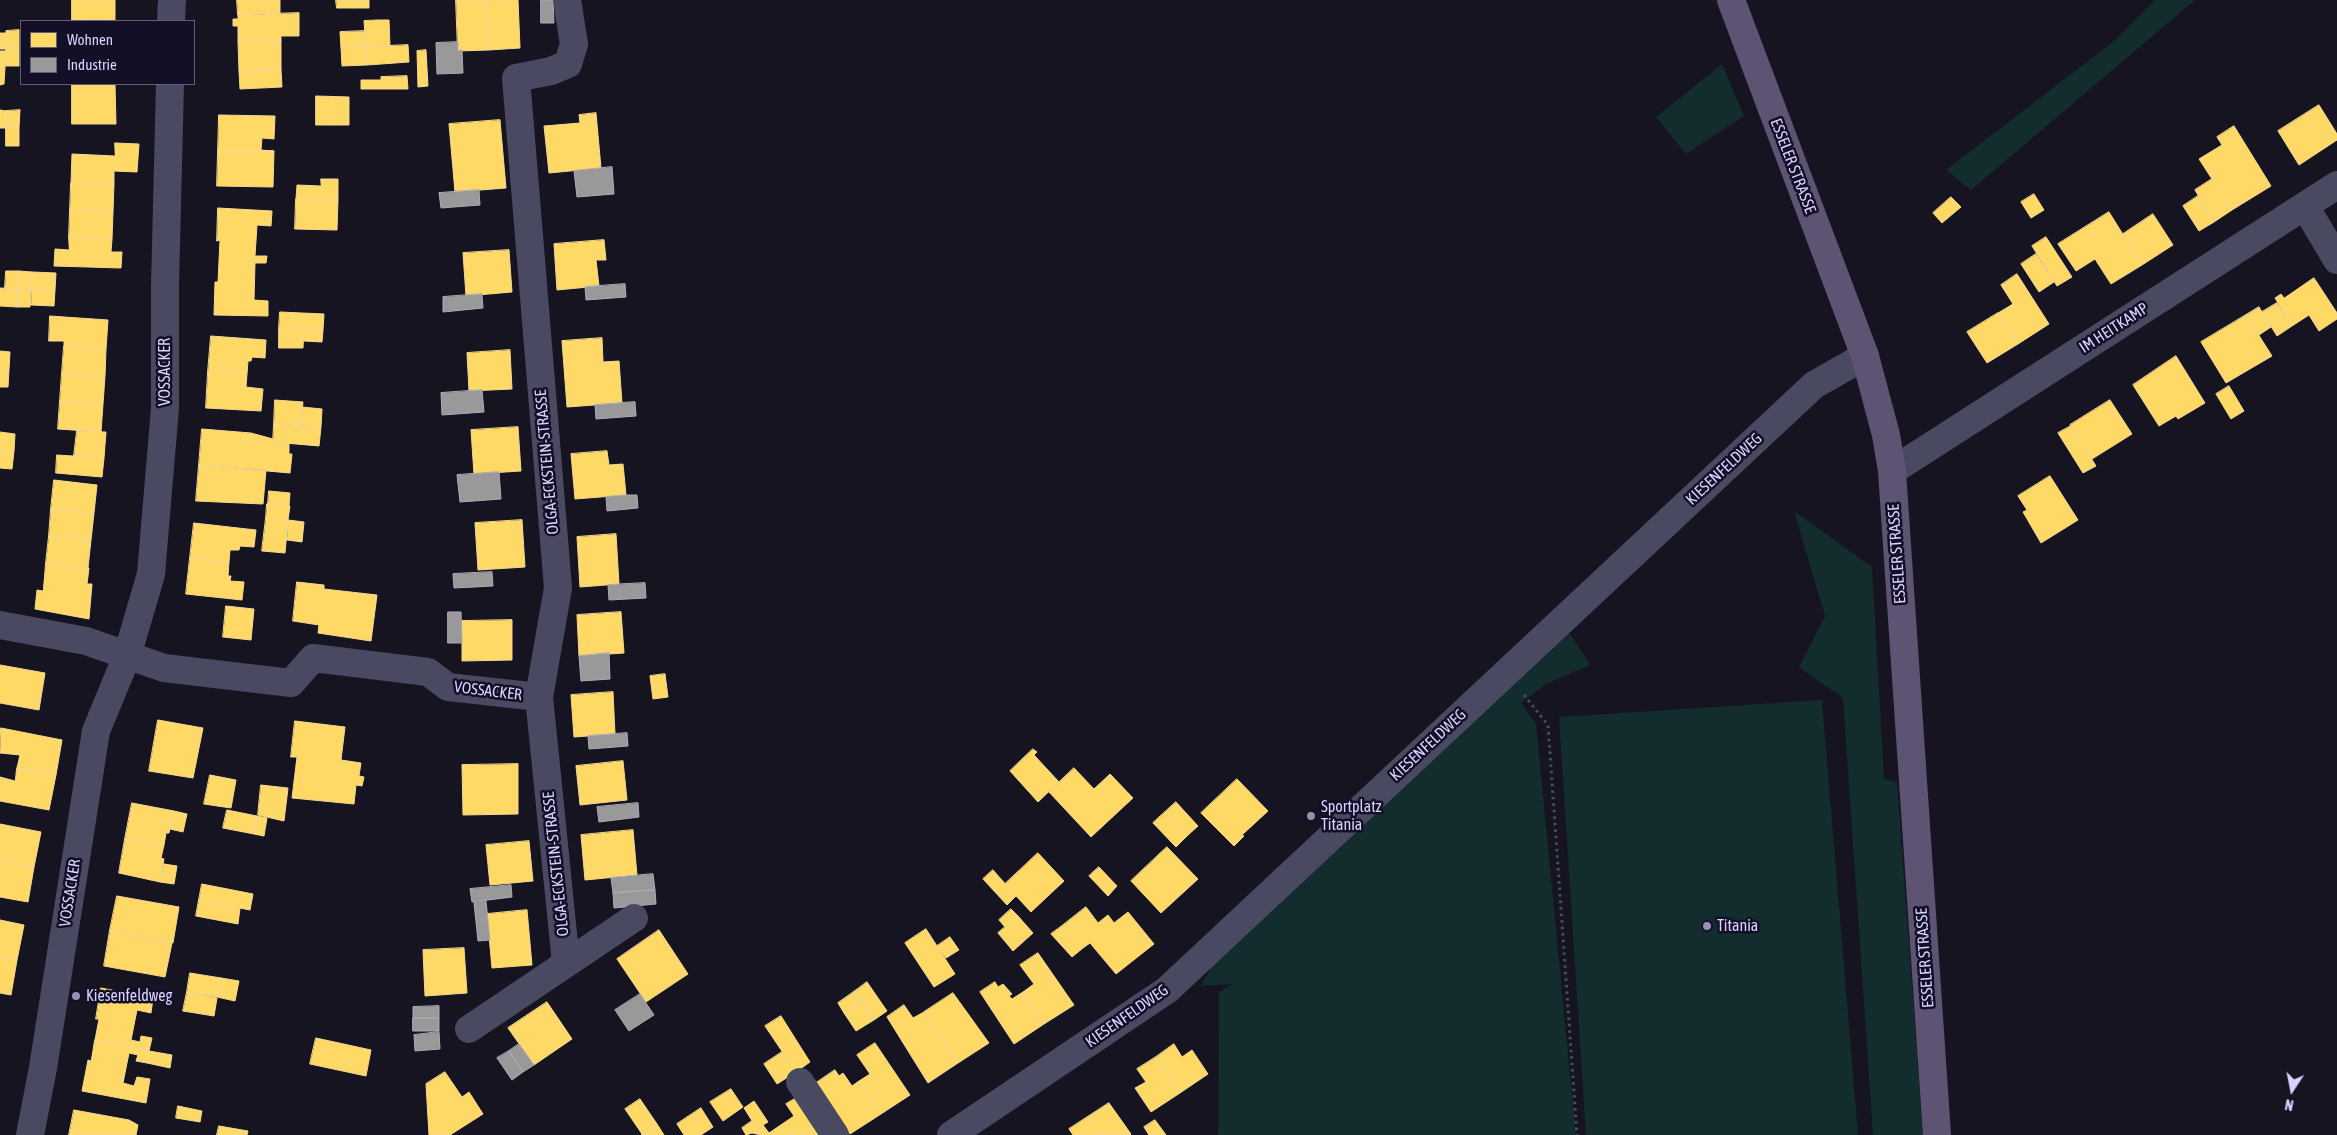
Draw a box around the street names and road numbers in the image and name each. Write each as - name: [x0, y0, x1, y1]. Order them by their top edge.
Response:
- street label: ESSELER STRASSE: [1766, 116, 1820, 216]
- street label: IM HEITKAMP: [2076, 299, 2152, 357]
- street label: VOSSACKER: [155, 338, 175, 406]
- street label: OLGA-ECKSTEIN-STRASSE: [531, 389, 563, 535]
- street label: KIESENFELDWEG: [1682, 429, 1766, 509]
- street label: ESSELER STRASSE: [1884, 503, 1910, 605]
- street label: VOSSACKER: [453, 677, 523, 705]
- street label: KIESENFELDWEG: [1386, 705, 1470, 785]
- street label: OLGA-ECKSTEIN-STRASSE: [539, 791, 573, 937]
- street label: VOSSACKER: [55, 858, 85, 928]
- street label: ESSELER STRASSE: [1912, 907, 1938, 1009]
- street label: KIESENFELDWEG: [1082, 980, 1172, 1052]

